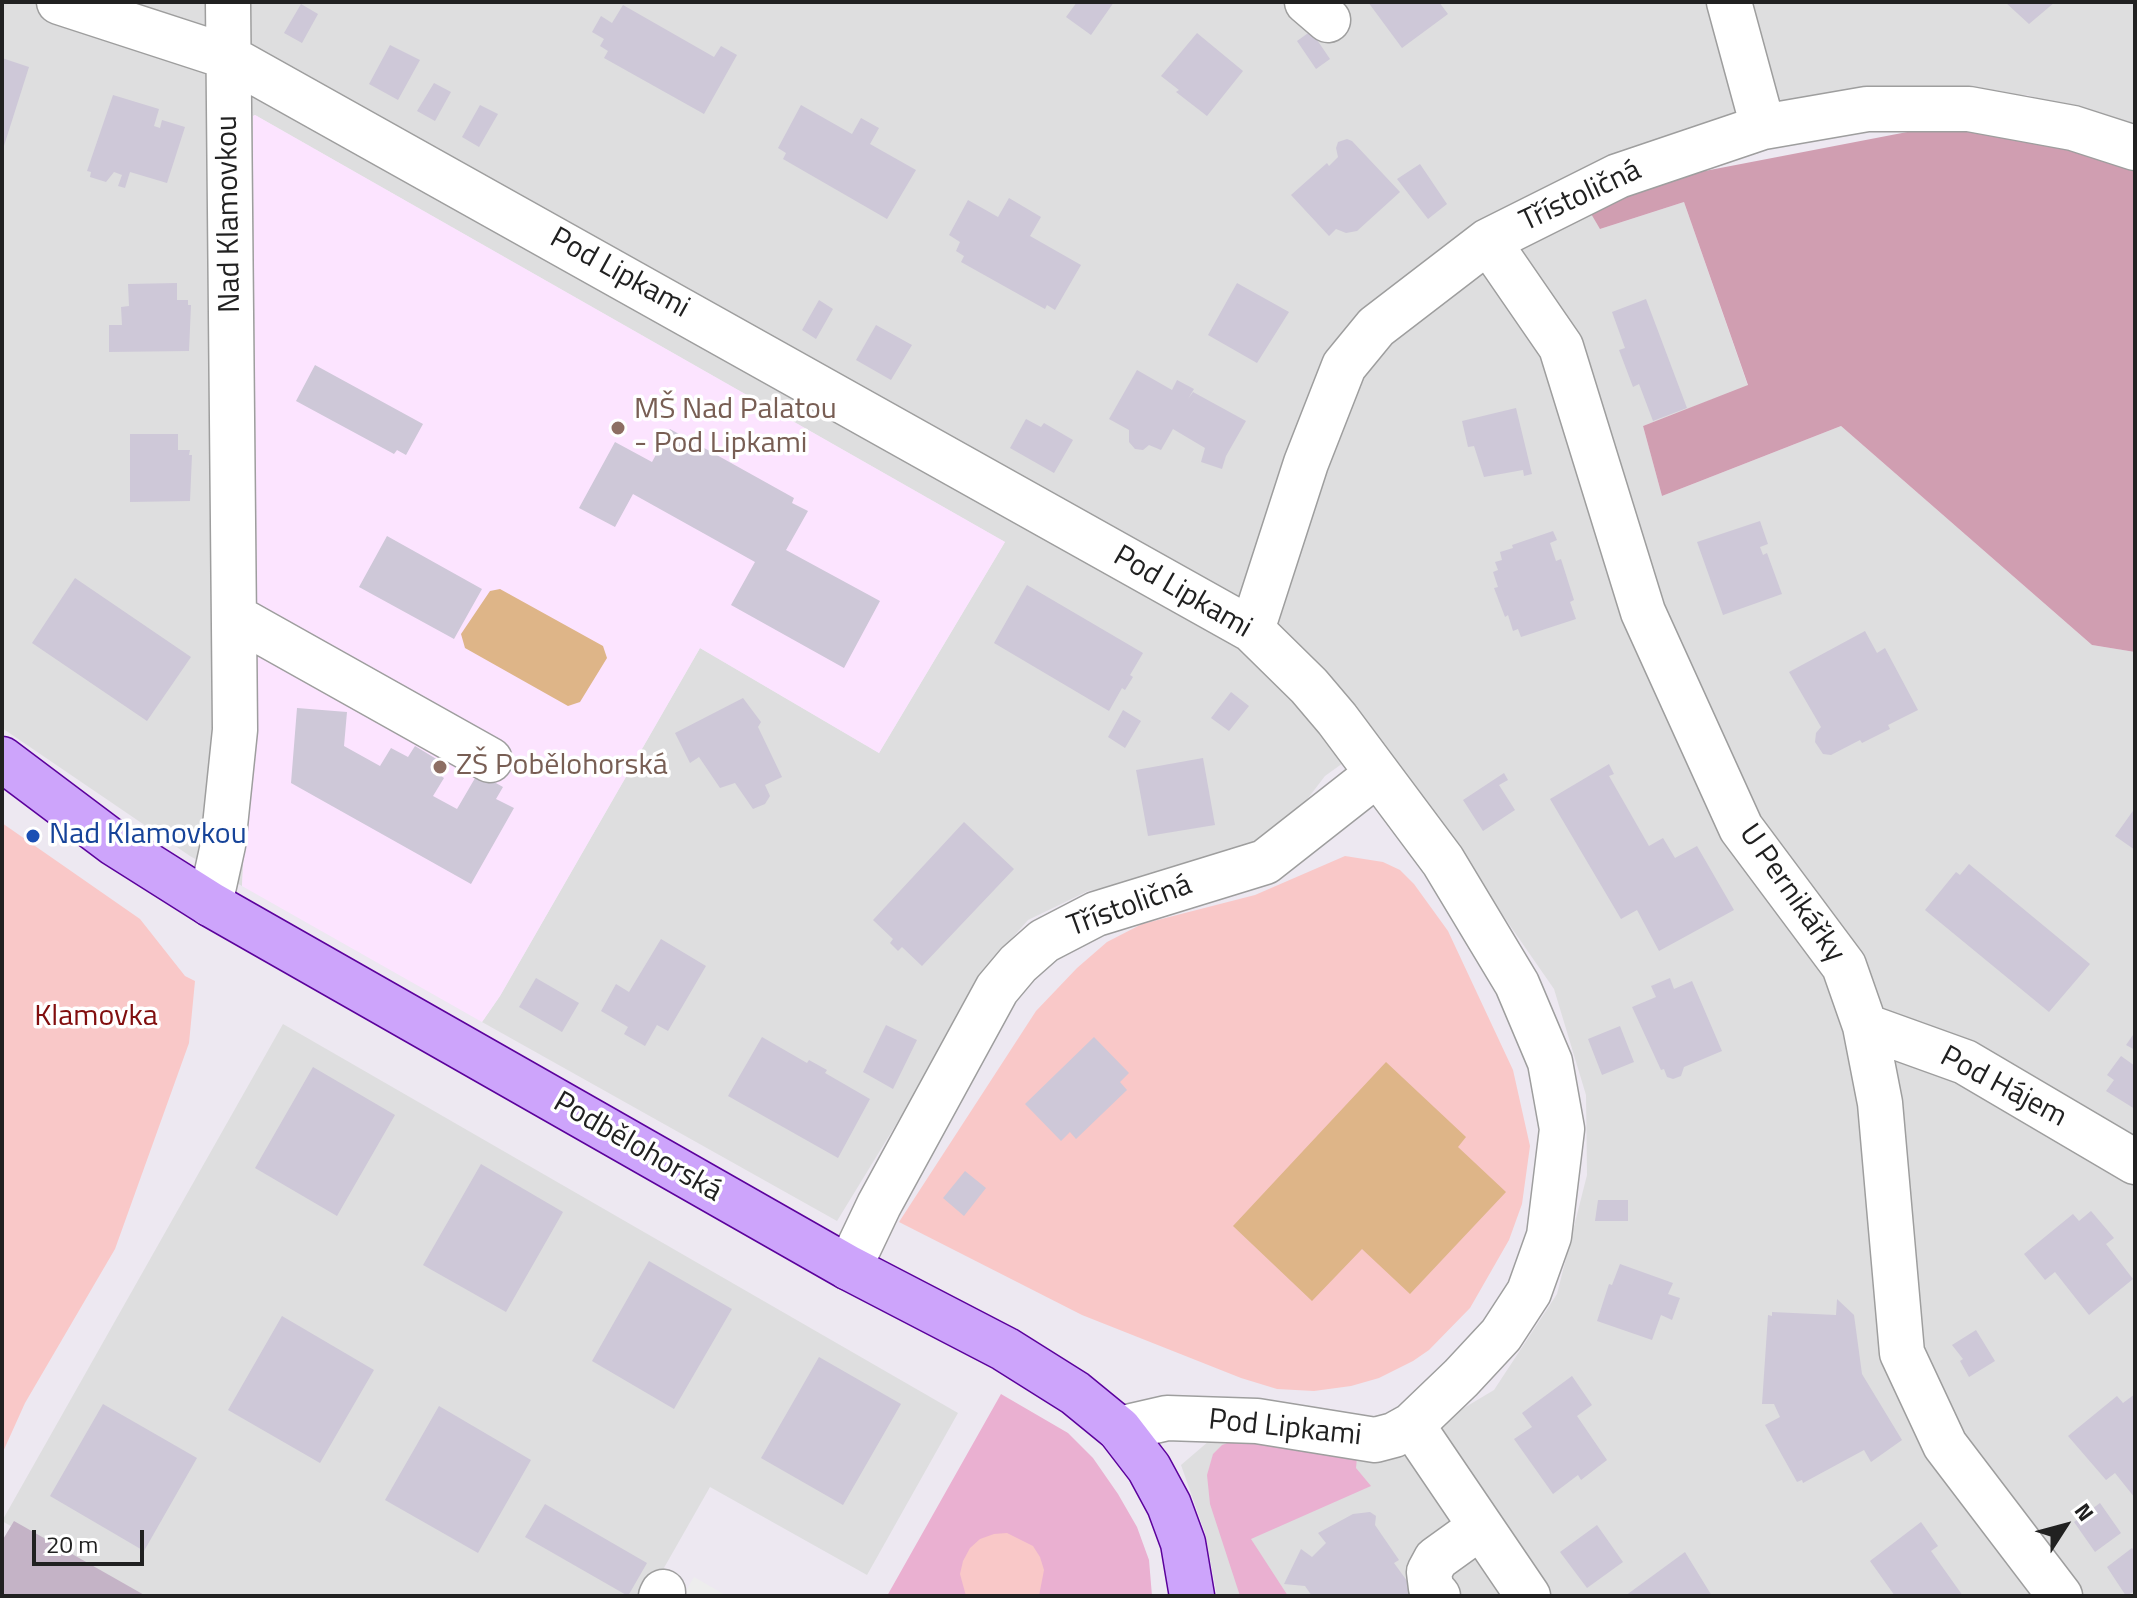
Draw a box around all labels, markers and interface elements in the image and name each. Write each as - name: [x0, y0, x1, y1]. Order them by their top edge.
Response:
- street label: Nad Klamovkou: [210, 115, 250, 313]
- street label: Třístoličná: [1515, 153, 1647, 241]
- street label: Pod Lipkami: [543, 221, 695, 327]
- place label: MŠ Nad Palatou - Pod Lipkami: [634, 393, 837, 464]
- marker: MŠ Nad Palatou - Pod Lipkami: [609, 419, 627, 437]
- street label: Pod Lipkami: [1106, 539, 1258, 647]
- place label: ZŠ Pobělohorská: [456, 749, 668, 785]
- marker: ZŠ Pobělohorská: [431, 758, 449, 776]
- place label: Nad Klamovkou: [49, 818, 247, 854]
- street label: U Pernikářky: [1730, 818, 1852, 970]
- marker: Nad Klamovkou: [24, 827, 42, 845]
- street label: Třístoličná: [1063, 868, 1197, 946]
- park label: Klamovka: [34, 1000, 158, 1036]
- street label: Pod Hájem: [1934, 1040, 2072, 1136]
- street label: Podbělohorská: [546, 1085, 728, 1211]
- street label: Pod Lipkami: [1207, 1403, 1363, 1455]
- north arrow: [2025, 1486, 2105, 1566]
- text: N: [2066, 1496, 2103, 1528]
- scale bar: [36, 1514, 148, 1564]
- text: 20 m: [46, 1526, 98, 1562]

